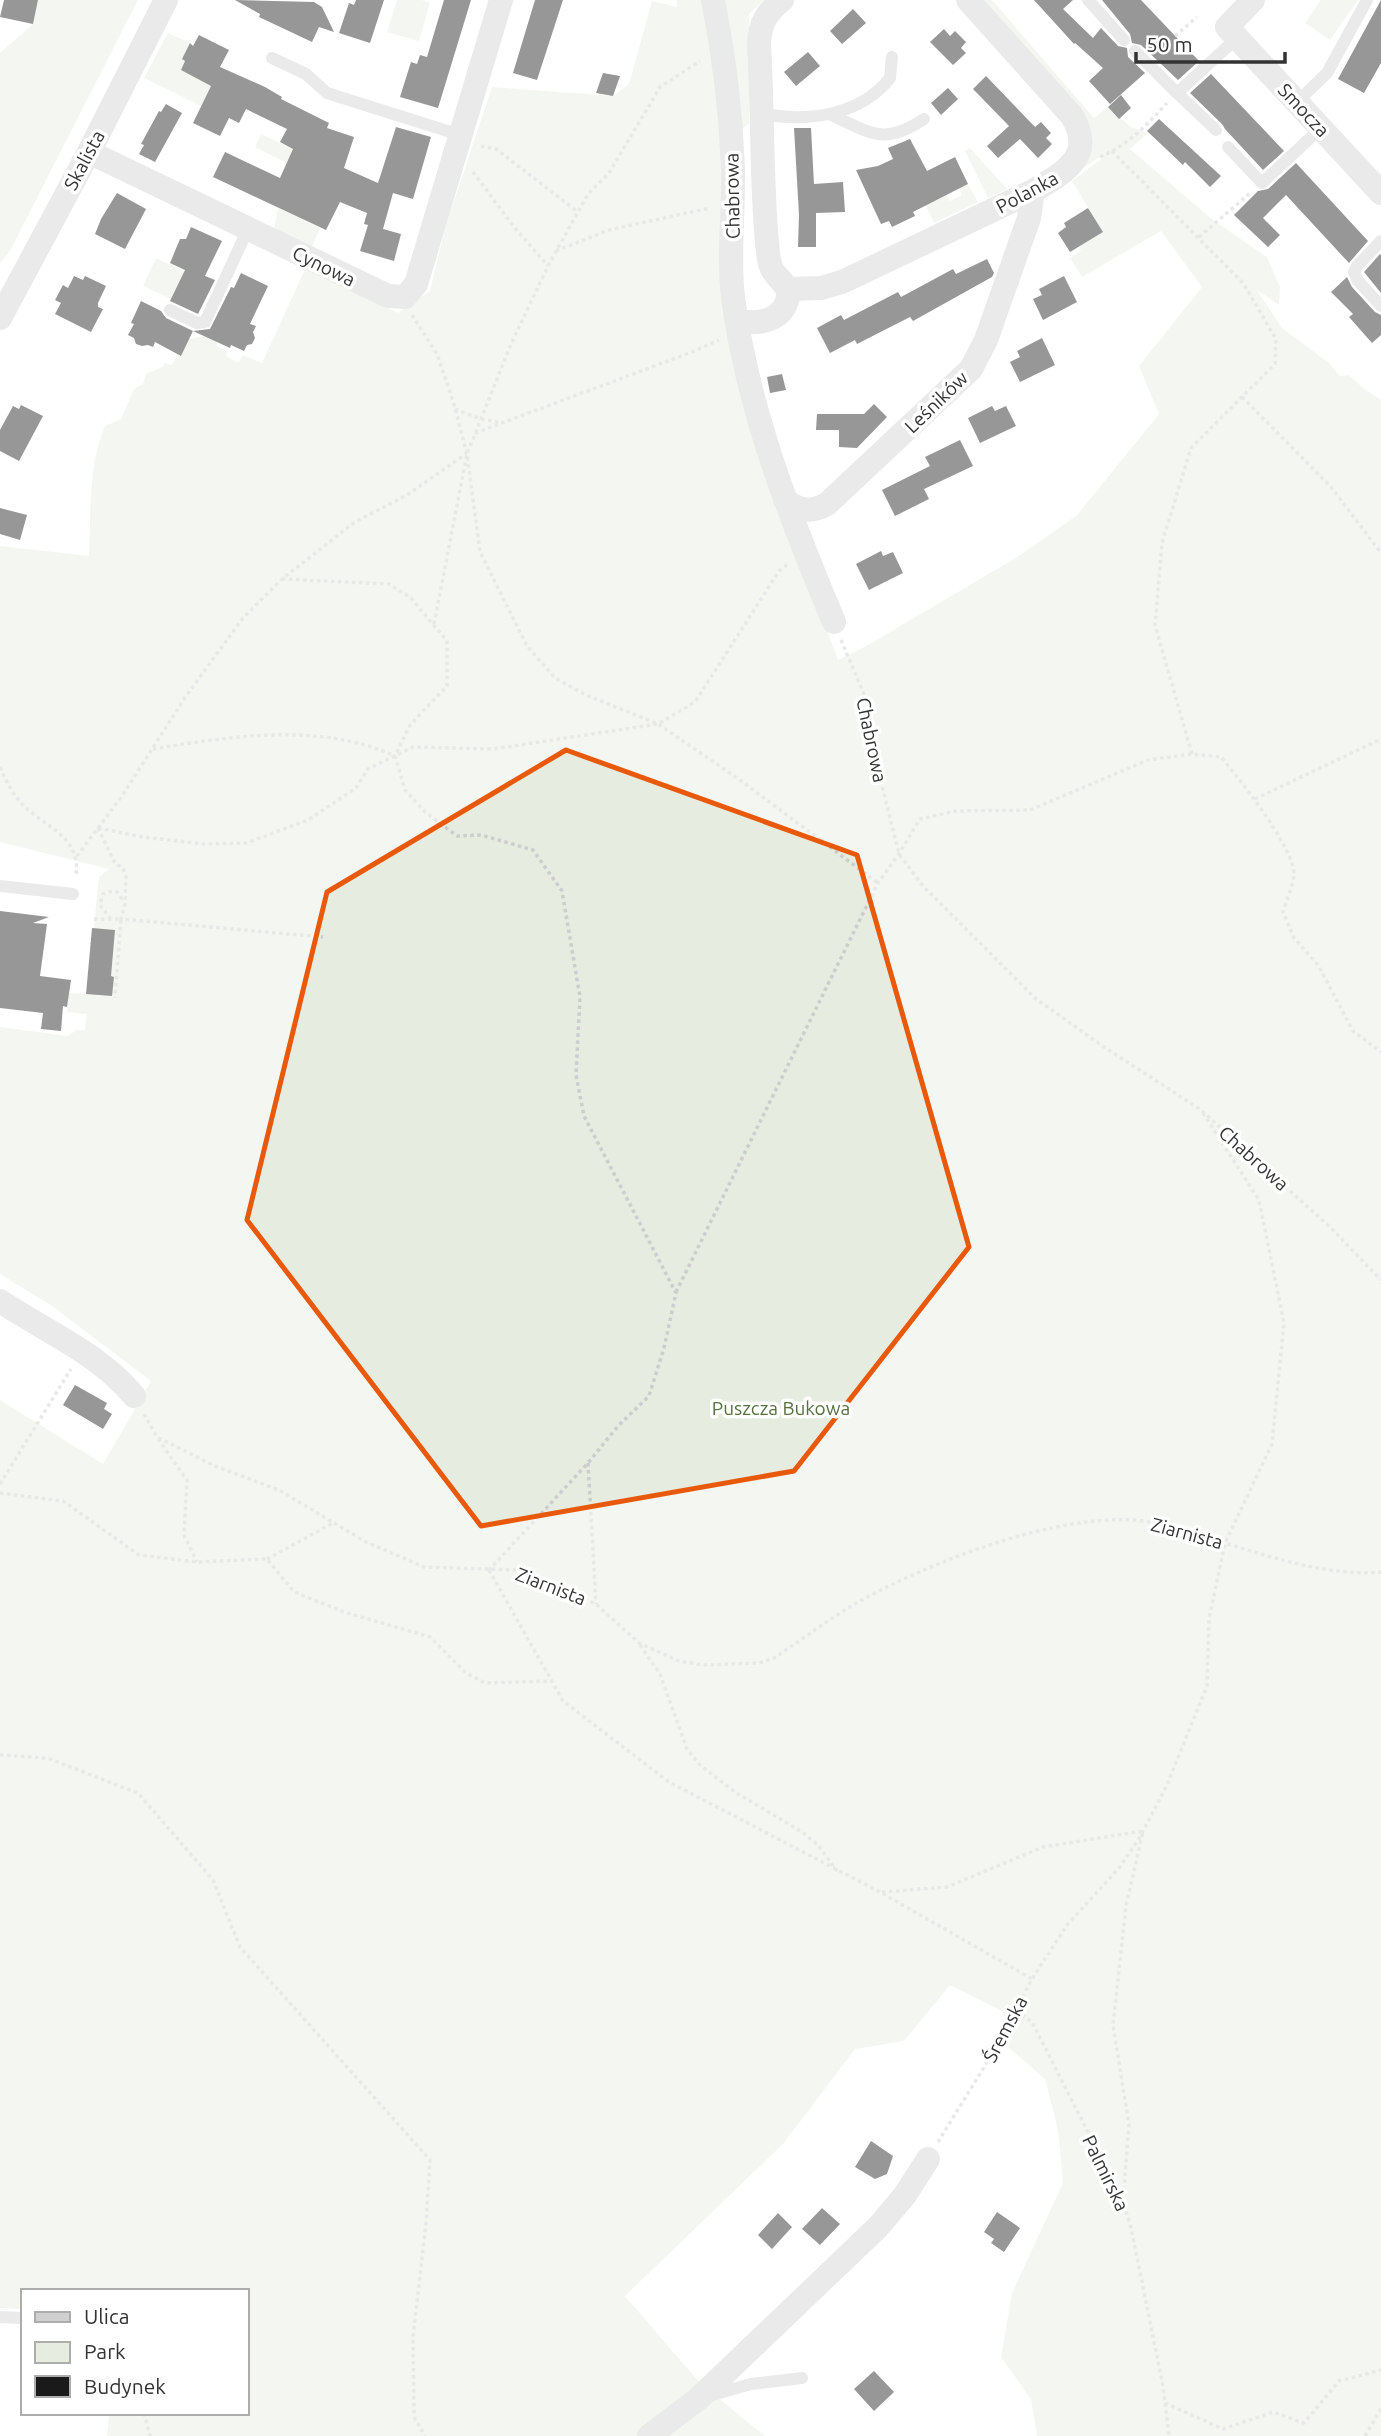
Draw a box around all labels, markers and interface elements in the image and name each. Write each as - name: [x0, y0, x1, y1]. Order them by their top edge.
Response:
- scale bar: [1136, 21, 1285, 65]
- text: 50 m: [1146, 32, 1193, 56]
- street label: Smocza: [1274, 79, 1334, 141]
- street label: Skalista: [59, 126, 109, 194]
- street label: Chabrowa: [720, 153, 744, 239]
- street label: Polanka: [992, 167, 1062, 217]
- street label: Cynowa: [289, 241, 359, 291]
- street label: Leśników: [900, 366, 972, 437]
- street label: Chabrowa: [852, 696, 892, 784]
- street label: Chabrowa: [1215, 1121, 1293, 1195]
- park label: Puszcza Bukowa: [712, 1397, 850, 1419]
- street label: Ziarnista: [1149, 1513, 1225, 1553]
- street label: Ziarnista: [513, 1563, 589, 1609]
- street label: Śremska: [978, 1992, 1032, 2066]
- street label: Palmirska: [1078, 2131, 1134, 2215]
- legend: [21, 2289, 248, 2415]
- text: Ulica: [84, 2304, 129, 2328]
- text: Park: [84, 2339, 126, 2363]
- text: Budynek: [84, 2374, 166, 2398]

